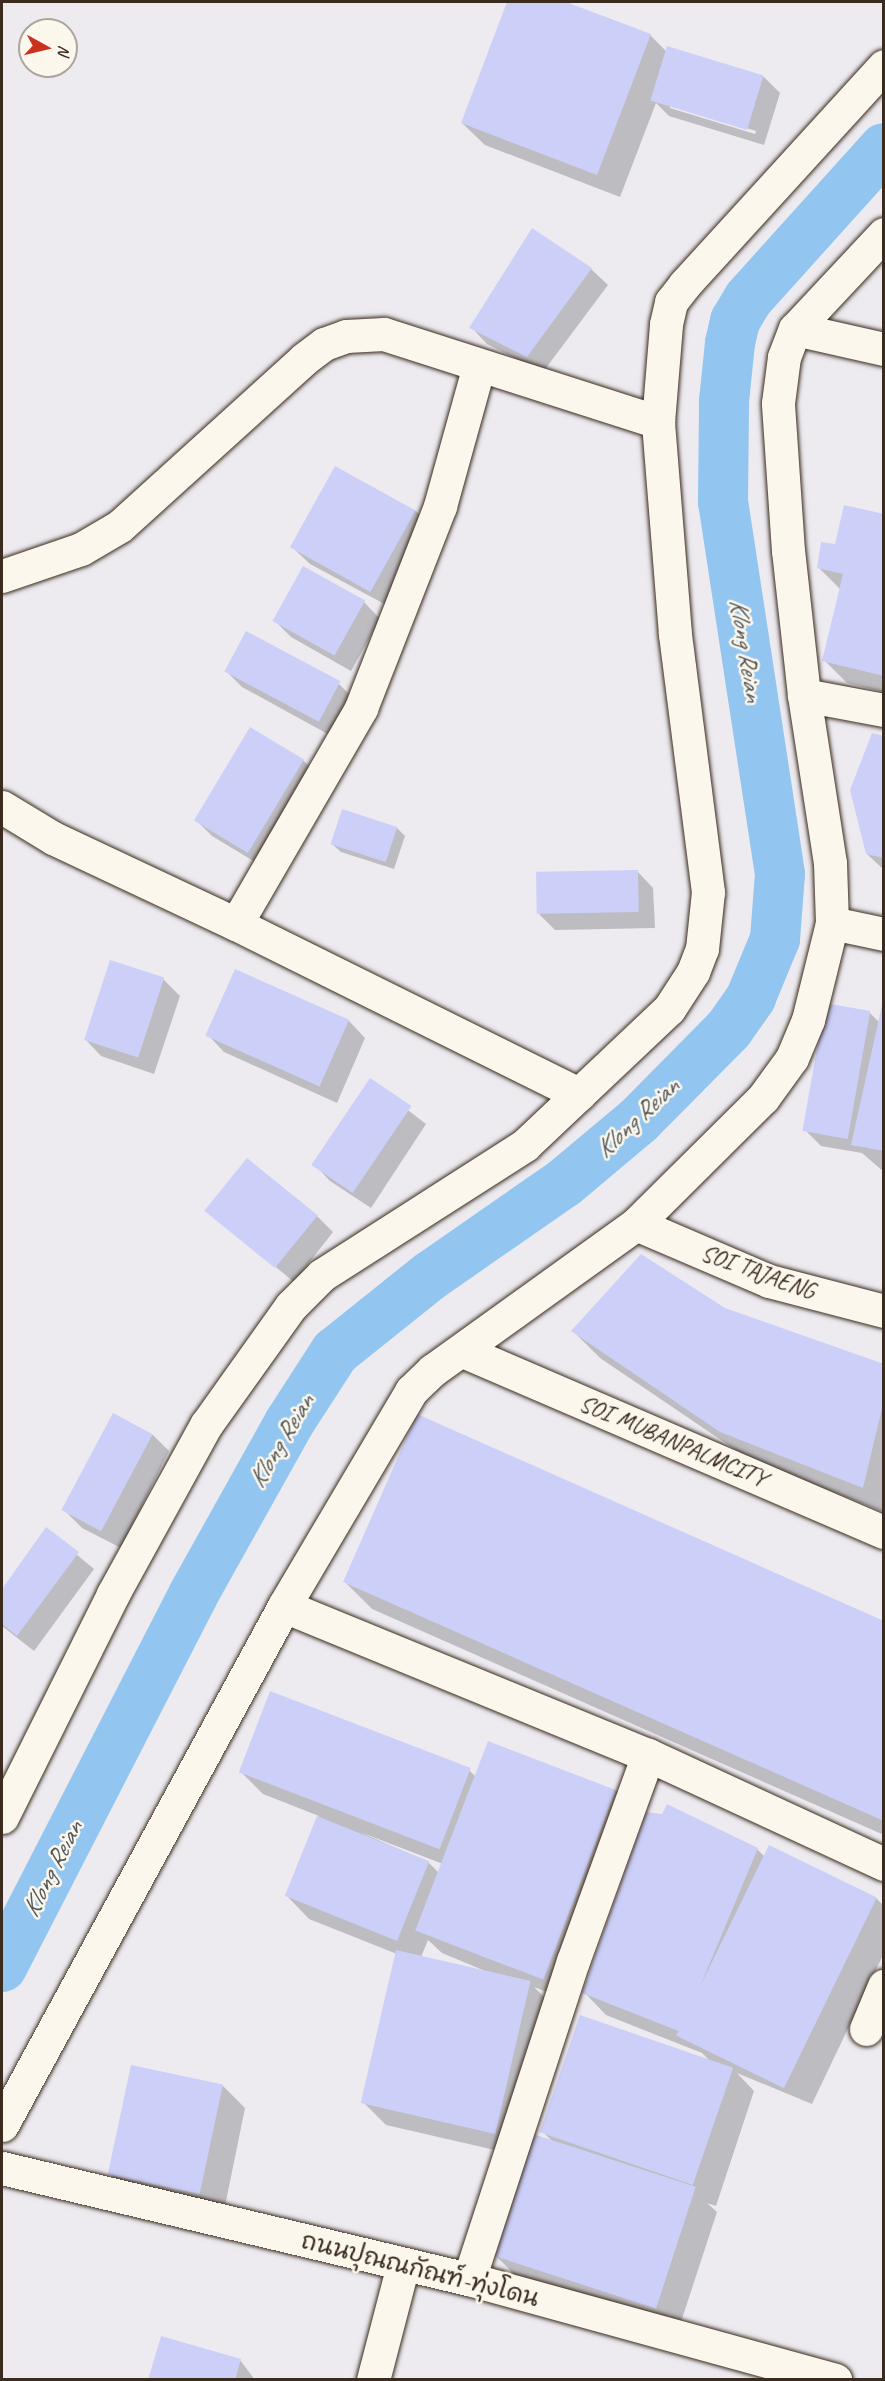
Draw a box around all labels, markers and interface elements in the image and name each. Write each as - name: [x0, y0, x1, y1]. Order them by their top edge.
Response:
- north arrow: [18, 18, 78, 78]
- text: N: [53, 44, 74, 57]
- water label: Klong Reian: [723, 597, 769, 703]
- water label: Klong Reian: [589, 1071, 685, 1165]
- street label: SOI TAJAENG: [698, 1238, 818, 1306]
- water label: Klong Reian: [241, 1389, 321, 1493]
- street label: SOI MUBANPALMCITY: [577, 1389, 769, 1493]
- water label: Klong Reian: [15, 1816, 89, 1922]
- street label: ถนนปุณณกัณฑ์-ทุ่งโดน: [298, 2227, 542, 2313]

